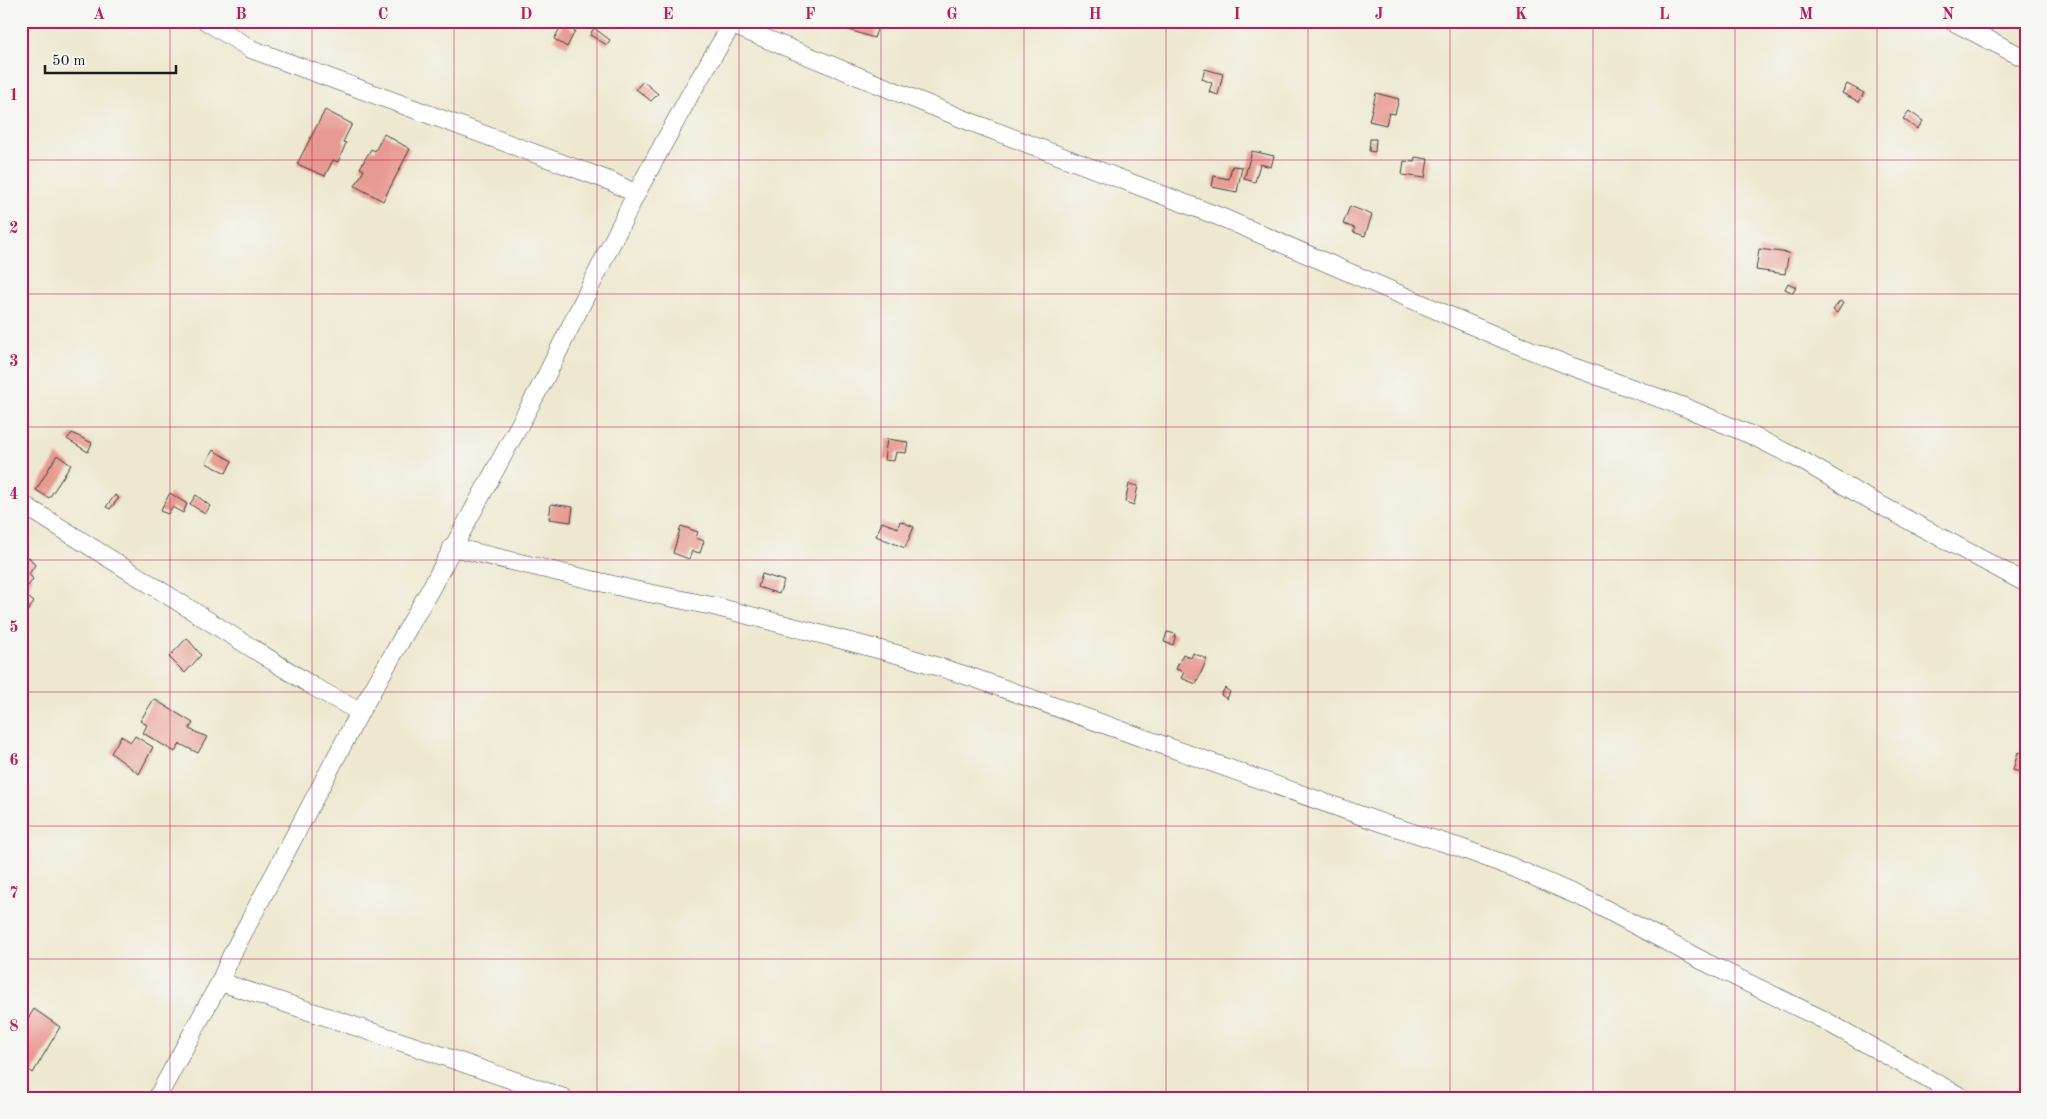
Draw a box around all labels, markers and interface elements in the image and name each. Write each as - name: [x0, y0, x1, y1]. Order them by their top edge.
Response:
- text: A: [93, 7, 105, 23]
- text: B: [235, 7, 247, 23]
- text: C: [378, 7, 388, 23]
- text: D: [520, 7, 532, 23]
- text: E: [662, 7, 674, 23]
- text: F: [805, 7, 816, 23]
- text: G: [946, 7, 958, 23]
- text: H: [1088, 7, 1102, 23]
- text: I: [1233, 7, 1241, 23]
- text: J: [1375, 7, 1384, 23]
- text: K: [1515, 7, 1527, 23]
- text: L: [1659, 7, 1670, 23]
- text: M: [1799, 7, 1813, 23]
- text: N: [1942, 7, 1955, 23]
- scale bar: [45, 42, 176, 74]
- text: 50 m: [52, 54, 86, 69]
- text: 1: [9, 88, 19, 104]
- text: 2: [9, 221, 19, 237]
- text: 3: [9, 354, 19, 370]
- text: 4: [9, 487, 19, 503]
- text: 5: [9, 620, 19, 636]
- text: 6: [9, 753, 19, 769]
- text: 7: [9, 886, 19, 902]
- text: 8: [9, 1019, 19, 1035]

